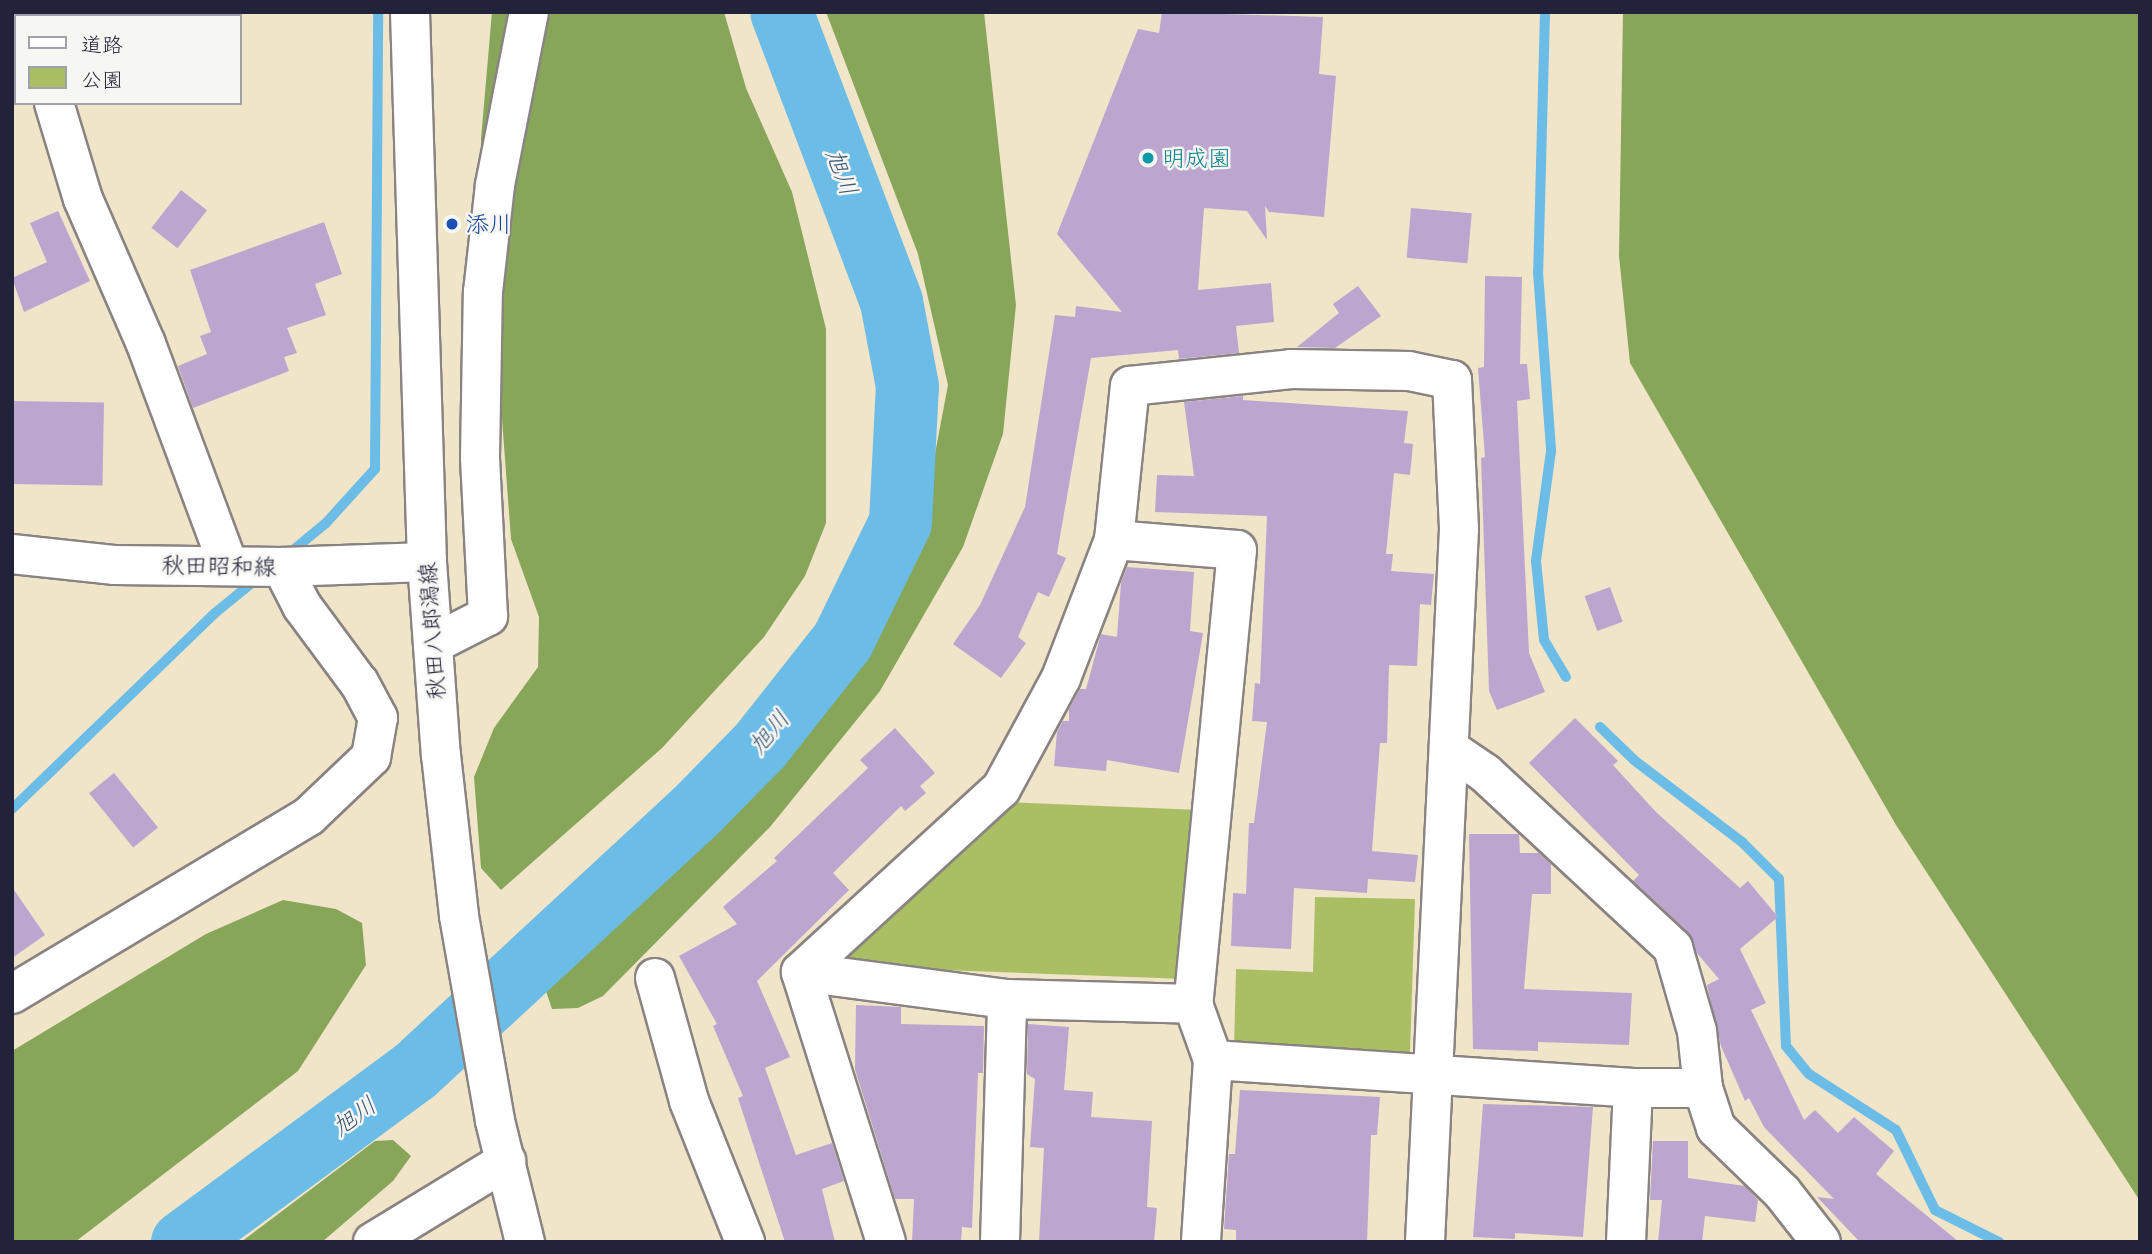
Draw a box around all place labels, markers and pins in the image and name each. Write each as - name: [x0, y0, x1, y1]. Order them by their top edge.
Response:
- place label: 明成園: [1162, 144, 1231, 172]
- marker: 明成園: [1140, 150, 1156, 166]
- place label: 添川: [466, 210, 512, 238]
- marker: 添川: [444, 216, 460, 232]

